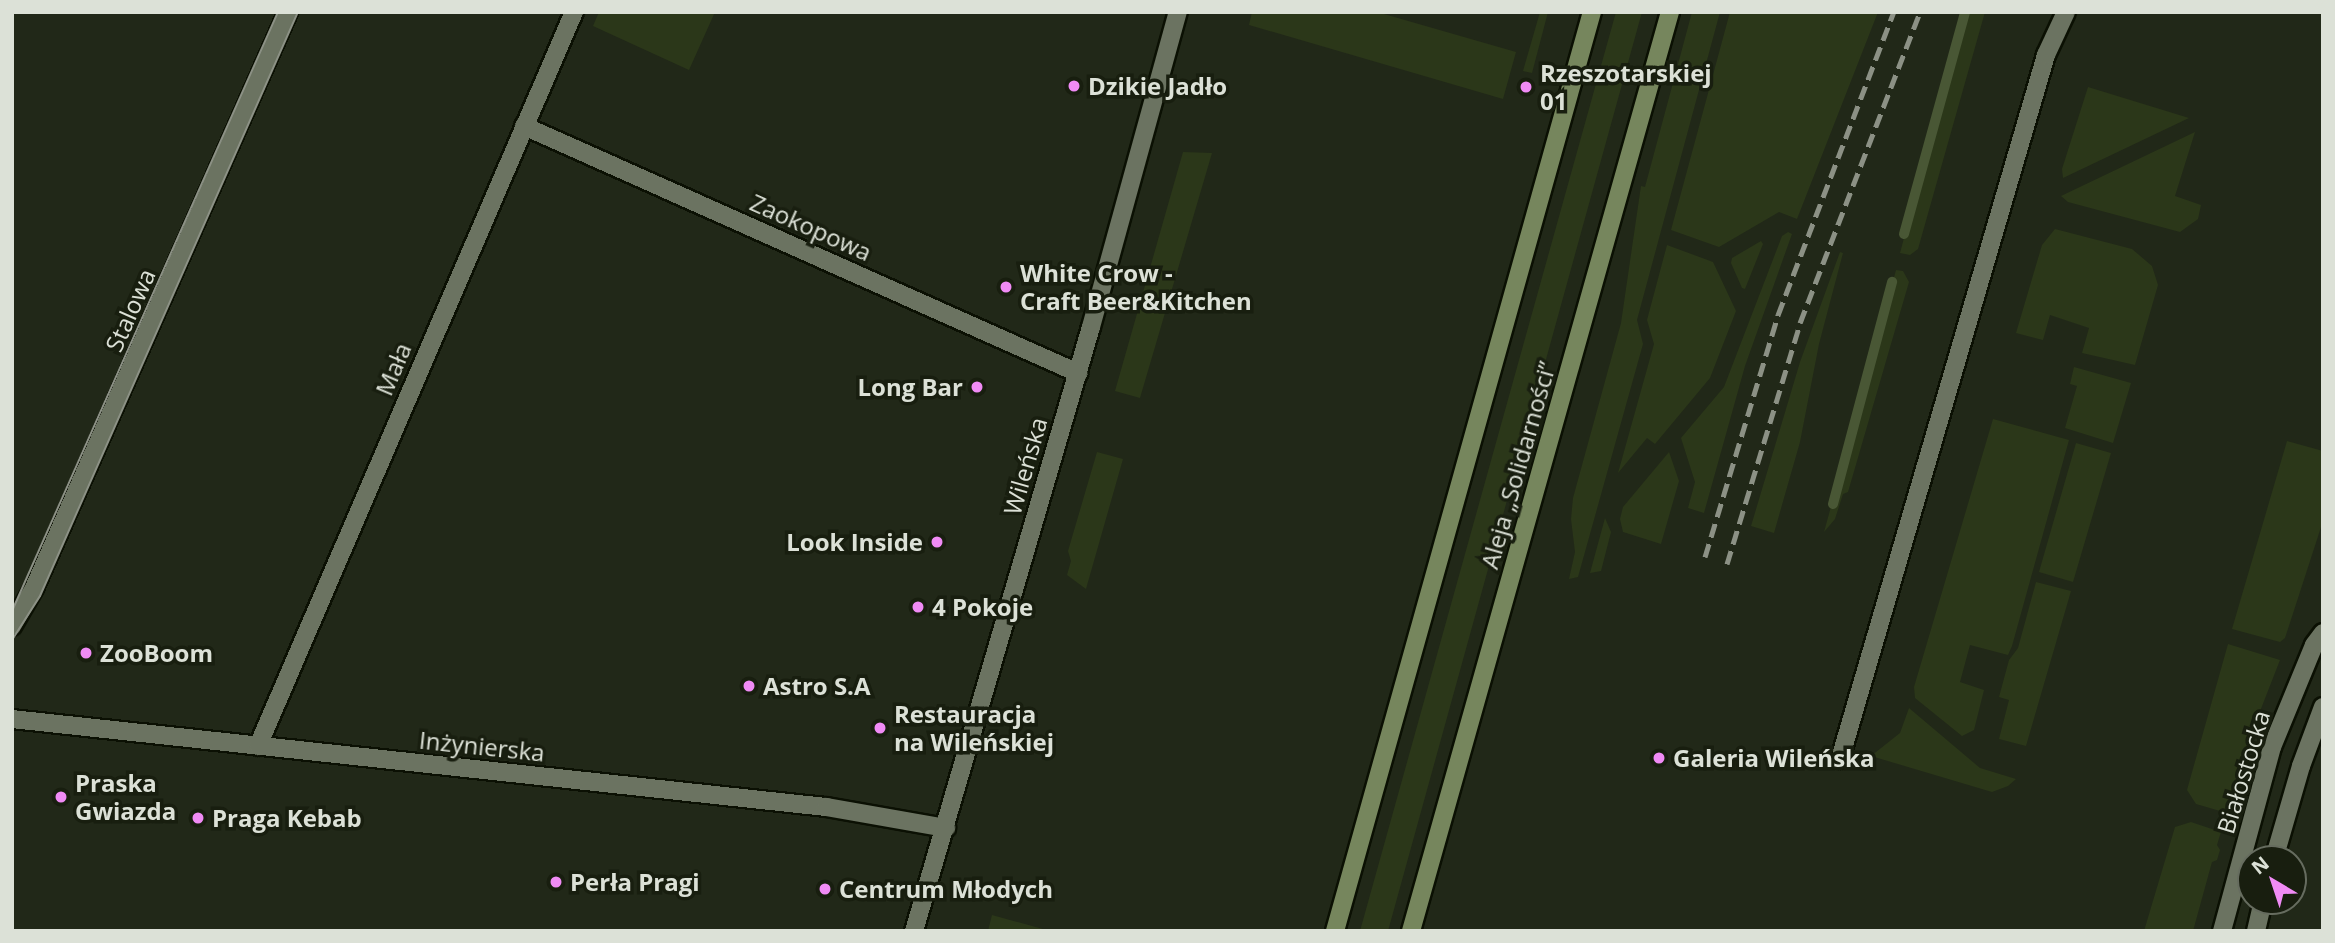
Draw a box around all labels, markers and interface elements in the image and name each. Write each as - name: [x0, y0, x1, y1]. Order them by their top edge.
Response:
- place label: Rzeszotarskiej 01: [1540, 59, 1712, 115]
- place label: Dzikie Jadło: [1088, 72, 1227, 100]
- marker: Dzikie Jadło: [1066, 78, 1082, 94]
- marker: Rzeszotarskiej 01: [1518, 79, 1534, 95]
- street label: Zaokopowa: [746, 187, 876, 267]
- place label: White Crow - Craft Beer&Kitchen: [1020, 259, 1252, 315]
- street label: Stalowa: [99, 264, 161, 356]
- marker: White Crow - Craft Beer&Kitchen: [998, 279, 1014, 295]
- street label: Mała: [369, 338, 417, 400]
- street label: Aleja „Solidarności”: [1475, 358, 1561, 572]
- place label: Long Bar: [857, 373, 963, 401]
- marker: Long Bar: [969, 379, 985, 395]
- street label: Wileńska: [997, 414, 1053, 518]
- place label: Look Inside: [786, 528, 923, 556]
- marker: Look Inside: [929, 534, 945, 550]
- place label: 4 Pokoje: [932, 593, 1033, 621]
- marker: 4 Pokoje: [910, 599, 926, 615]
- place label: ZooBoom: [100, 639, 213, 667]
- marker: ZooBoom: [78, 645, 94, 661]
- place label: Astro S.A: [763, 672, 871, 700]
- marker: Astro S.A: [741, 678, 757, 694]
- place label: Restauracja na Wileńskiej: [894, 700, 1054, 756]
- street label: Białostocka: [2211, 707, 2275, 837]
- marker: Restauracja na Wileńskiej: [872, 720, 888, 736]
- street label: Inżynierska: [418, 725, 546, 767]
- place label: Galeria Wileńska: [1673, 744, 1874, 772]
- marker: Galeria Wileńska: [1651, 750, 1667, 766]
- place label: Praska Gwiazda: [75, 769, 176, 825]
- marker: Praska Gwiazda: [53, 789, 69, 805]
- place label: Praga Kebab: [212, 804, 362, 832]
- marker: Praga Kebab: [190, 810, 206, 826]
- north arrow: [2237, 845, 2307, 915]
- text: N: [2246, 850, 2274, 880]
- place label: Perła Pragi: [570, 868, 700, 896]
- marker: Perła Pragi: [548, 874, 564, 890]
- place label: Centrum Młodych: [839, 875, 1053, 903]
- marker: Centrum Młodych: [817, 881, 833, 897]

